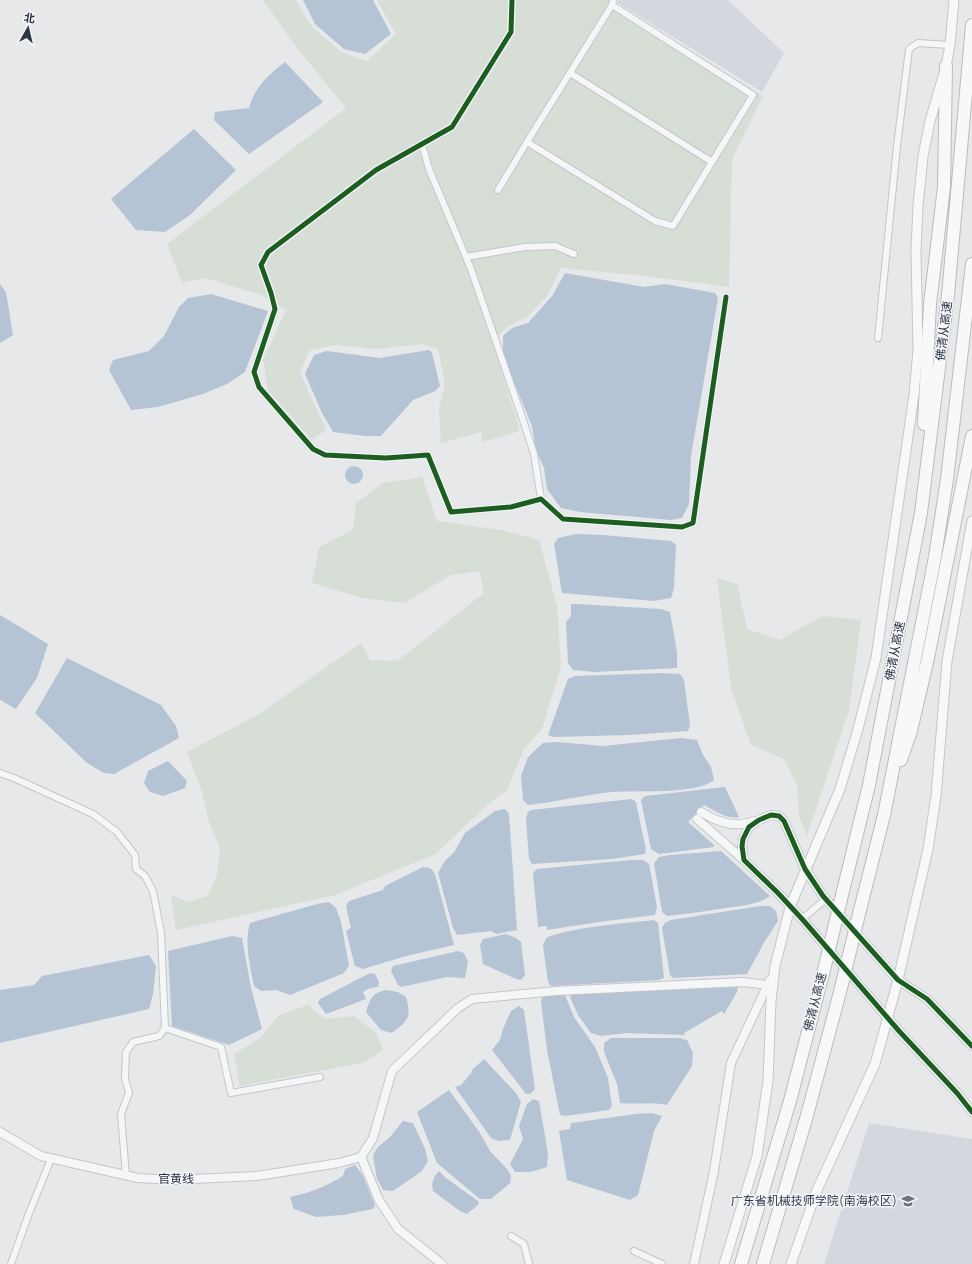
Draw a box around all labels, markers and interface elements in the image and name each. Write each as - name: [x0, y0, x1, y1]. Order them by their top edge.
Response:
- north arrow: [8, 8, 48, 48]
- text: 北: [23, 9, 36, 26]
- street label: 佛清从高速: [931, 300, 956, 362]
- street label: 佛清从高速: [880, 620, 909, 682]
- street label: 佛清从高速: [799, 971, 830, 1033]
- street label: 官黄线: [158, 1170, 194, 1187]
- place label: 广东省机械技师学院(南海校区): [731, 1192, 897, 1209]
- school or university icon: 广东省机械技师学院(南海校区): [900, 1193, 916, 1209]

